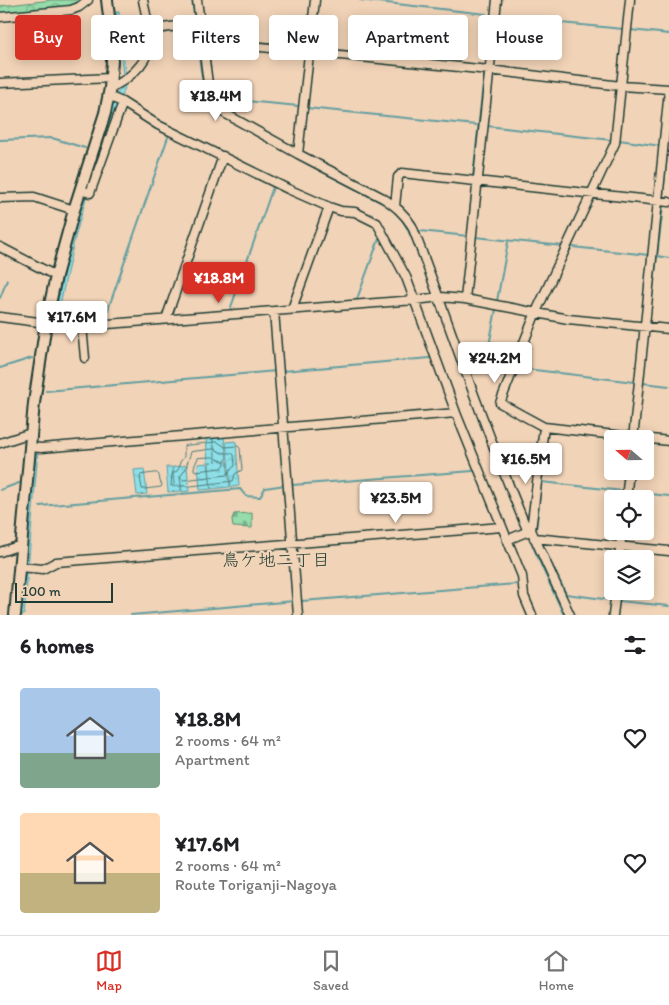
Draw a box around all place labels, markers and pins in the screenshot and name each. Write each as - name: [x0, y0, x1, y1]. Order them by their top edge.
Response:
- pin: ¥18.4M: [175, 80, 257, 122]
- pin: ¥18.8M: [178, 262, 260, 304]
- pin: ¥17.6M: [31, 300, 113, 343]
- pin: ¥24.2M: [454, 342, 536, 384]
- pin: ¥16.5M: [485, 442, 567, 485]
- pin: ¥23.5M: [355, 482, 437, 524]

